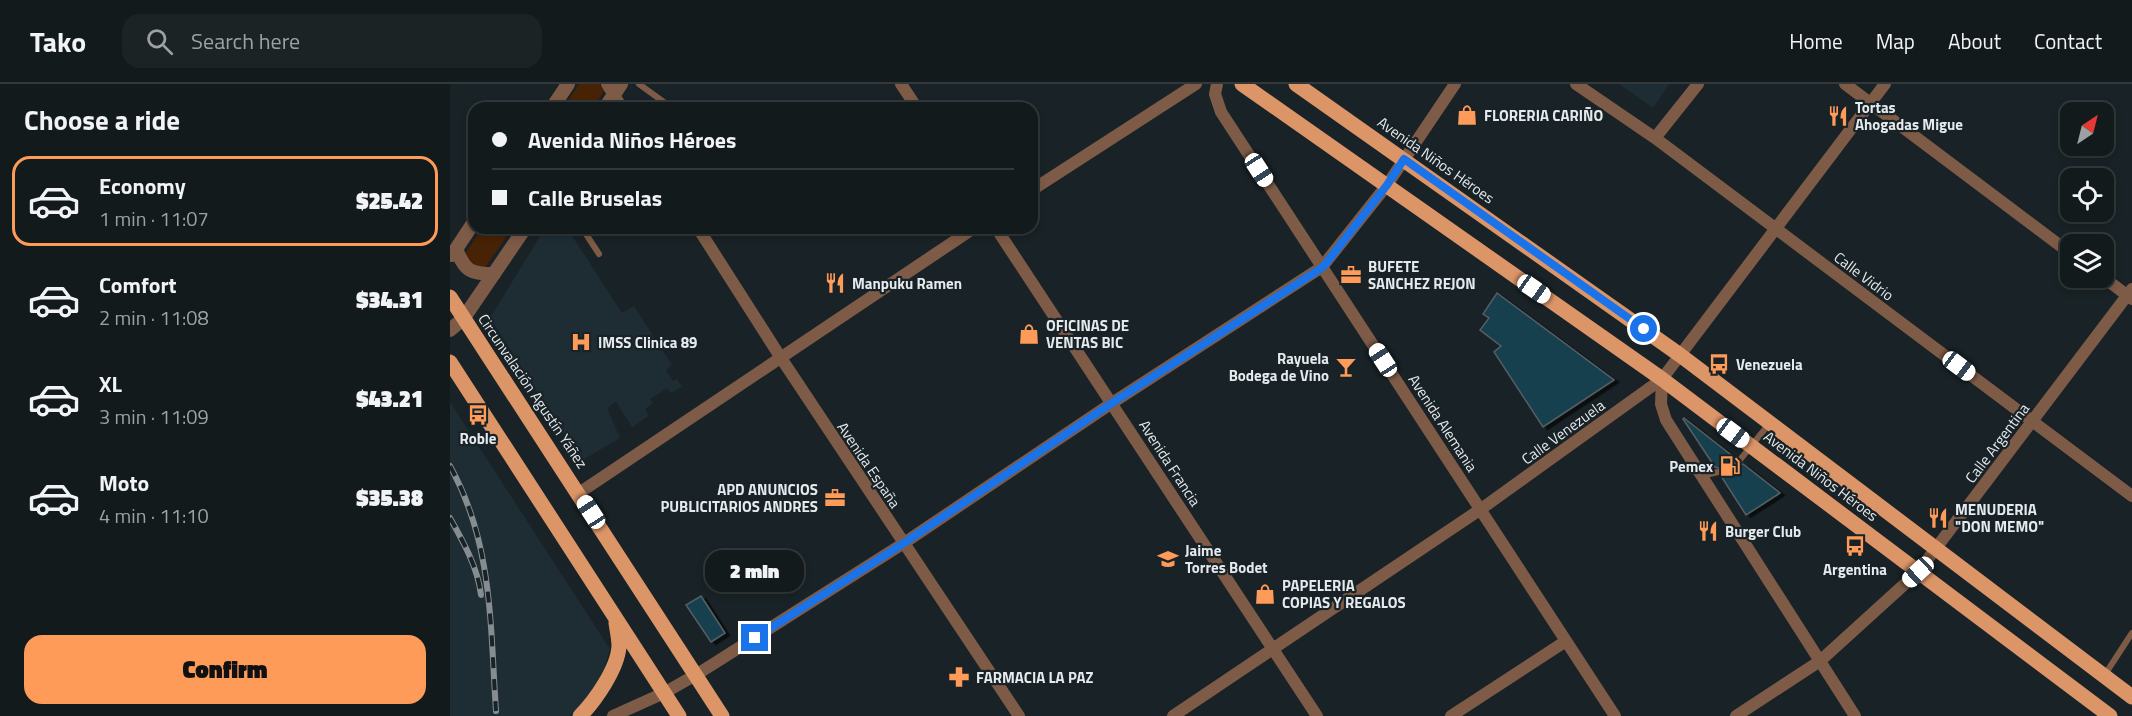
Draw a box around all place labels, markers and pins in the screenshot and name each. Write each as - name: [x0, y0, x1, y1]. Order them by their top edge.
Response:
- place label: Tortas Ahogadas Migue: [1855, 96, 1963, 136]
- shop icon: FLORERIA CARIÑO: [1455, 103, 1479, 127]
- place label: FLORERIA CARIÑO: [1484, 104, 1603, 127]
- restaurant icon: Tortas Ahogadas Migue: [1826, 104, 1850, 128]
- place label: BUFETE SANCHEZ REJON: [1368, 255, 1476, 295]
- office icon: BUFETE SANCHEZ REJON: [1339, 263, 1363, 287]
- restaurant icon: Manpuku Ramen: [823, 271, 847, 295]
- place label: Manpuku Ramen: [852, 272, 962, 295]
- place label: OFICINAS DE VENTAS BIC: [1046, 314, 1129, 354]
- shop icon: OFICINAS DE VENTAS BIC: [1017, 322, 1041, 346]
- hospital icon: IMSS Clinica 89: [569, 330, 593, 354]
- place label: IMSS Clinica 89: [598, 331, 697, 354]
- place label: Rayuela Bodega de Vino: [1229, 347, 1329, 387]
- bus stop icon: Venezuela: [1707, 352, 1731, 376]
- place label: Venezuela: [1736, 353, 1803, 376]
- bar icon: Rayuela Bodega de Vino: [1334, 355, 1358, 379]
- bus stop icon: Roble: [466, 403, 490, 427]
- place label: Roble: [459, 427, 497, 450]
- fuel station icon: Pemex: [1718, 454, 1742, 478]
- place label: Pemex: [1669, 455, 1713, 478]
- place label: APD ANUNCIOS PUBLICITARIOS ANDRES: [660, 478, 818, 518]
- office icon: APD ANUNCIOS PUBLICITARIOS ANDRES: [823, 486, 847, 510]
- place label: MENUDERIA "DON MEMO": [1955, 498, 2044, 538]
- restaurant icon: MENUDERIA "DON MEMO": [1926, 506, 1950, 530]
- restaurant icon: Burger Club: [1696, 519, 1720, 543]
- place label: Burger Club: [1725, 520, 1801, 543]
- bus stop icon: Argentina: [1843, 534, 1867, 558]
- place label: Jaime Torres Bodet: [1185, 539, 1268, 579]
- school or university icon: Jaime Torres Bodet: [1156, 547, 1180, 571]
- place label: Argentina: [1823, 558, 1887, 581]
- place label: PAPELERIA COPIAS Y REGALOS: [1282, 574, 1406, 614]
- shop icon: PAPELERIA COPIAS Y REGALOS: [1253, 582, 1277, 606]
- pharmacy icon: FARMACIA LA PAZ: [947, 665, 971, 689]
- place label: FARMACIA LA PAZ: [976, 666, 1094, 689]

